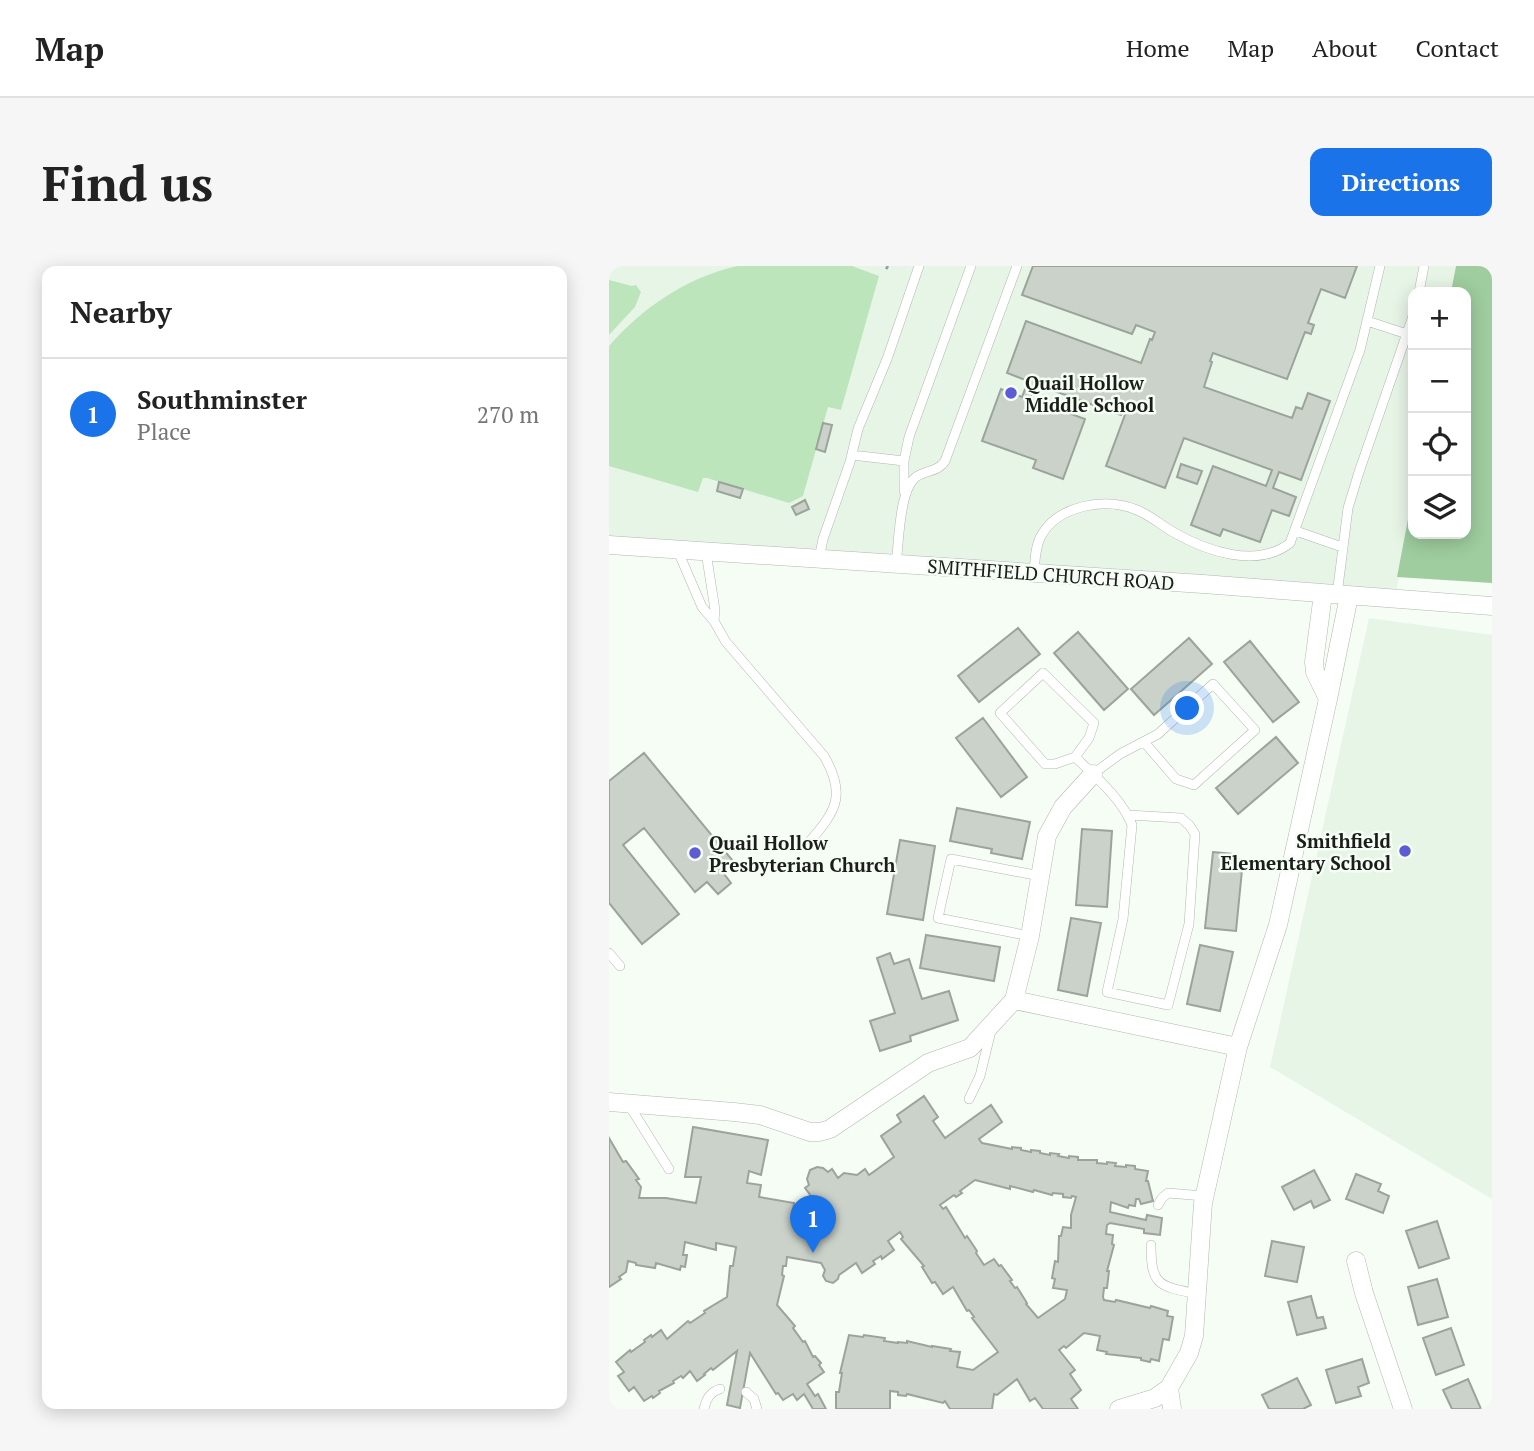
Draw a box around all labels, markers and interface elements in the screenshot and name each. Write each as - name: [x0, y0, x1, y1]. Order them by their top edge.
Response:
- text: Map: [35, 27, 104, 70]
- text: Home: [1126, 32, 1190, 64]
- text: Map: [1228, 32, 1274, 64]
- text: About: [1312, 32, 1378, 64]
- text: Contact: [1416, 32, 1499, 64]
- button: Directions: [1310, 148, 1492, 216]
- text: Find us: [42, 150, 213, 215]
- map controls: [1408, 287, 1471, 539]
- button: +: [1408, 287, 1471, 350]
- text: Nearby: [70, 292, 172, 332]
- button: −: [1408, 350, 1471, 413]
- place label: Quail Hollow Middle School: [1025, 370, 1154, 417]
- text: Southminster: [137, 382, 307, 416]
- marker: Quail Hollow Middle School: [1003, 385, 1019, 401]
- text: 1: [87, 399, 100, 430]
- text: 270 m: [477, 399, 539, 430]
- button: locate: [1408, 413, 1471, 476]
- text: Place: [137, 416, 191, 447]
- button: layers: [1408, 476, 1471, 539]
- street label: SMITHFIELD CHURCH ROAD: [927, 553, 1175, 595]
- your location: [1170, 691, 1204, 725]
- place label: Smithfield Elementary School: [1220, 828, 1392, 875]
- place label: Quail Hollow Presbyterian Church: [709, 830, 895, 877]
- marker: Smithfield Elementary School: [1397, 843, 1413, 859]
- marker: Quail Hollow Presbyterian Church: [687, 845, 703, 861]
- pin: 1: [790, 1195, 836, 1253]

